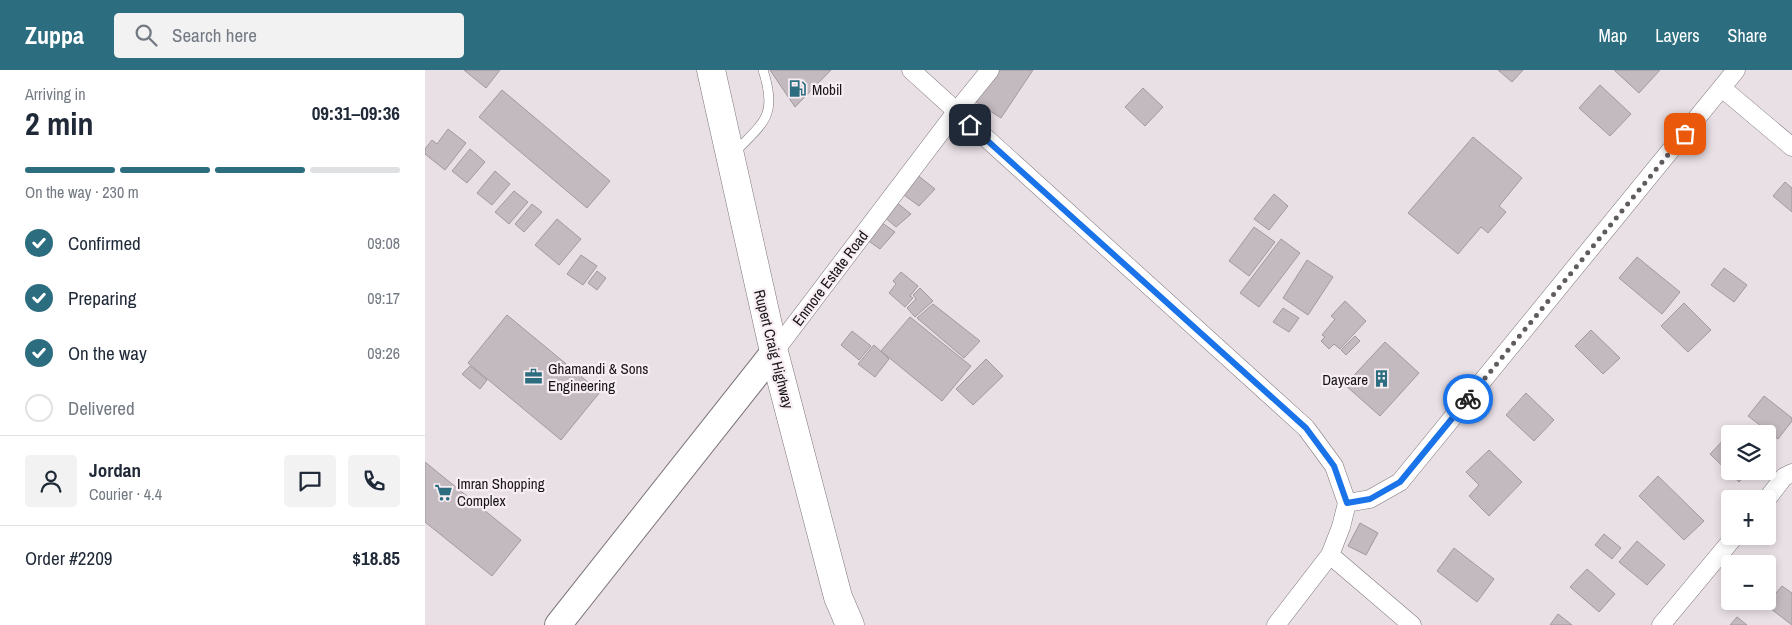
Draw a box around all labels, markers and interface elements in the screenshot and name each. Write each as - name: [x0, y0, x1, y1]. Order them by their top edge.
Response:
- search box: [114, 13, 464, 58]
- text: Zuppa: [25, 19, 84, 51]
- icon: search: [132, 21, 160, 49]
- text: Search here: [172, 22, 257, 48]
- text: Map: [1599, 23, 1627, 48]
- text: Layers: [1655, 23, 1700, 48]
- text: Share: [1728, 23, 1767, 48]
- fuel station icon: Mobil: [788, 79, 808, 99]
- place label: Mobil: [812, 79, 842, 100]
- text: Arriving in: [25, 83, 86, 105]
- text: 09:31–09:36: [312, 100, 400, 126]
- text: 2 min: [25, 102, 94, 145]
- pin: [949, 104, 991, 146]
- icon: home: [956, 111, 984, 139]
- pin: [1664, 113, 1706, 155]
- icon: bag: [1671, 120, 1699, 148]
- text: On the way · 230 m: [25, 181, 139, 203]
- street label: Enmore Estate Road: [787, 226, 873, 330]
- icon: check: [25, 229, 53, 257]
- text: Confirmed: [68, 230, 141, 256]
- text: 09:08: [367, 232, 400, 254]
- icon: check: [25, 284, 53, 312]
- text: Preparing: [68, 285, 136, 311]
- text: 09:17: [367, 287, 400, 309]
- street label: Rupert Craig Highway: [749, 287, 799, 411]
- icon: check: [25, 339, 53, 367]
- text: On the way: [68, 340, 147, 366]
- text: 09:26: [367, 342, 400, 364]
- place label: Ghamandi & Sons Engineering: [548, 358, 649, 396]
- office icon: Ghamandi & Sons Engineering: [524, 367, 544, 387]
- place label: Daycare: [1322, 369, 1368, 390]
- building icon: Daycare: [1372, 369, 1392, 389]
- courier: [1443, 374, 1493, 424]
- icon: bike: [1454, 385, 1482, 413]
- text: Delivered: [68, 395, 135, 421]
- map controls: [1721, 425, 1776, 610]
- button: layers: [1721, 425, 1776, 480]
- button: person: [25, 455, 77, 507]
- button: chat: [284, 455, 336, 507]
- button: phone: [348, 455, 400, 507]
- text: Jordan: [89, 457, 141, 483]
- place label: Imran Shopping Complex: [457, 473, 545, 511]
- supermarket icon: Imran Shopping Complex: [433, 482, 453, 502]
- text: Courier · 4.4: [89, 483, 162, 505]
- button: +: [1721, 490, 1776, 545]
- text: Order #2209: [25, 545, 112, 571]
- text: $18.85: [352, 545, 400, 571]
- button: −: [1721, 555, 1776, 610]

